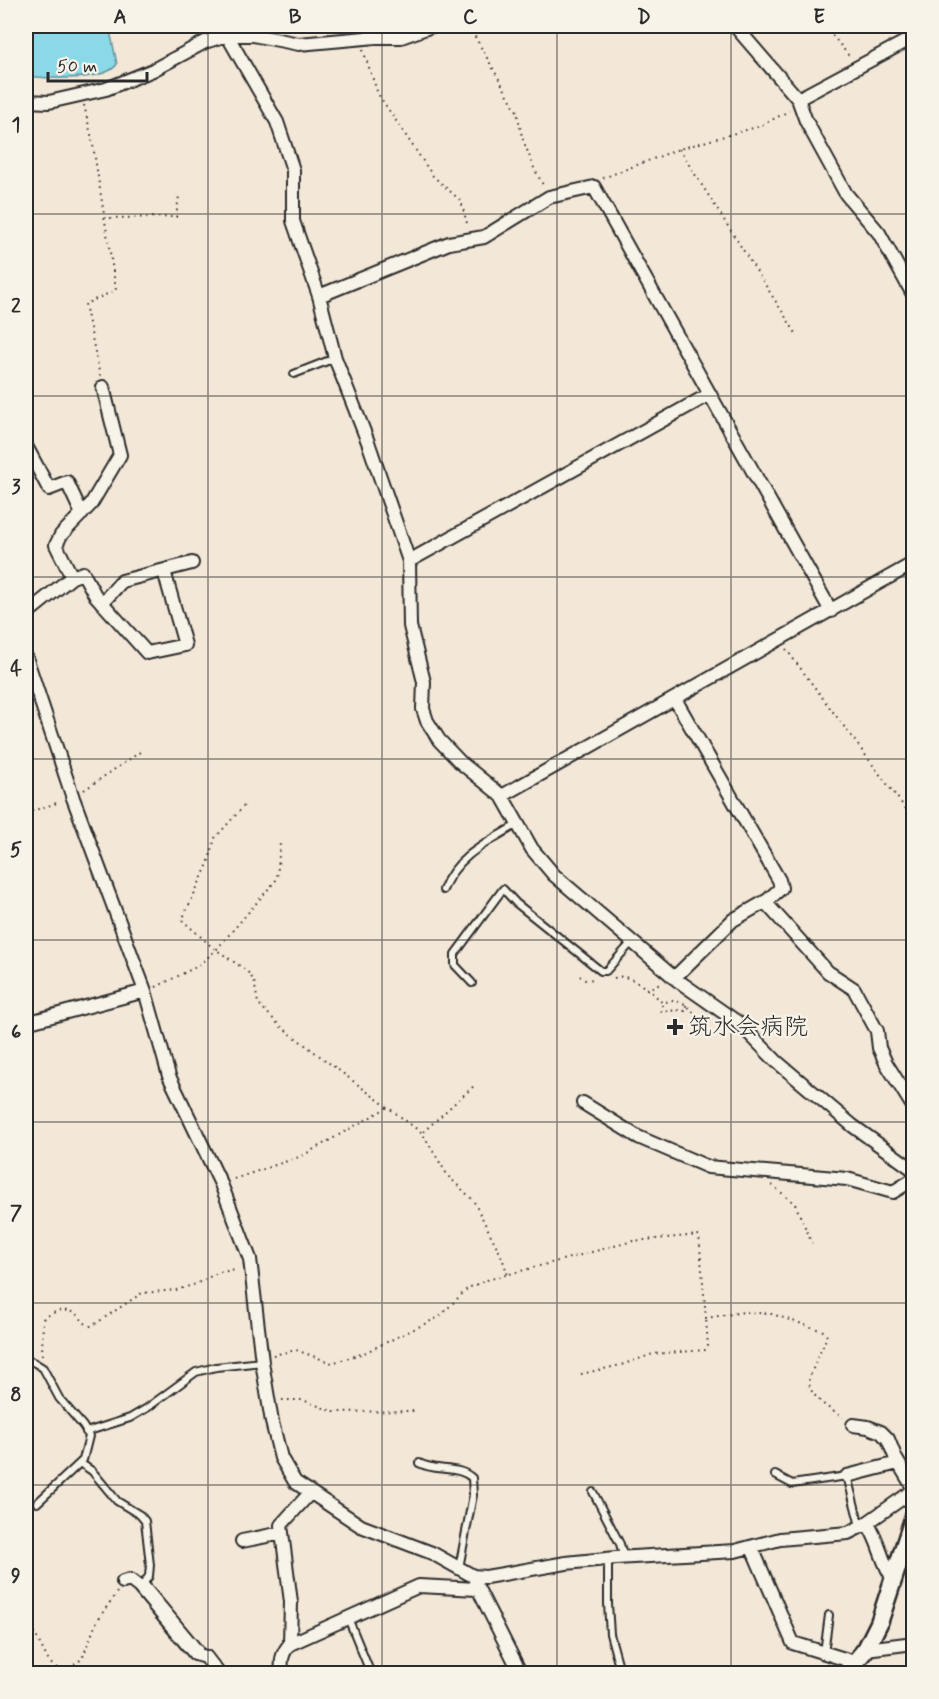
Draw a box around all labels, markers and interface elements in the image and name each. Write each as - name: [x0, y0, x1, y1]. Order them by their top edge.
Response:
- text: A: [113, 4, 127, 31]
- text: B: [289, 4, 302, 31]
- text: C: [463, 4, 478, 31]
- text: D: [637, 4, 651, 31]
- text: E: [813, 4, 825, 31]
- scale bar: [48, 45, 147, 83]
- text: 50 m: [57, 55, 97, 79]
- text: 1: [12, 112, 20, 139]
- text: 2: [11, 293, 21, 320]
- text: 3: [11, 474, 21, 501]
- text: 4: [10, 656, 22, 683]
- text: 5: [10, 837, 22, 864]
- place label: 筑水会病院: [688, 1012, 808, 1043]
- marker: 筑水会病院: [666, 1018, 684, 1036]
- text: 6: [11, 1019, 21, 1046]
- text: 7: [10, 1200, 22, 1227]
- text: 8: [10, 1382, 22, 1409]
- text: 9: [11, 1563, 21, 1590]

